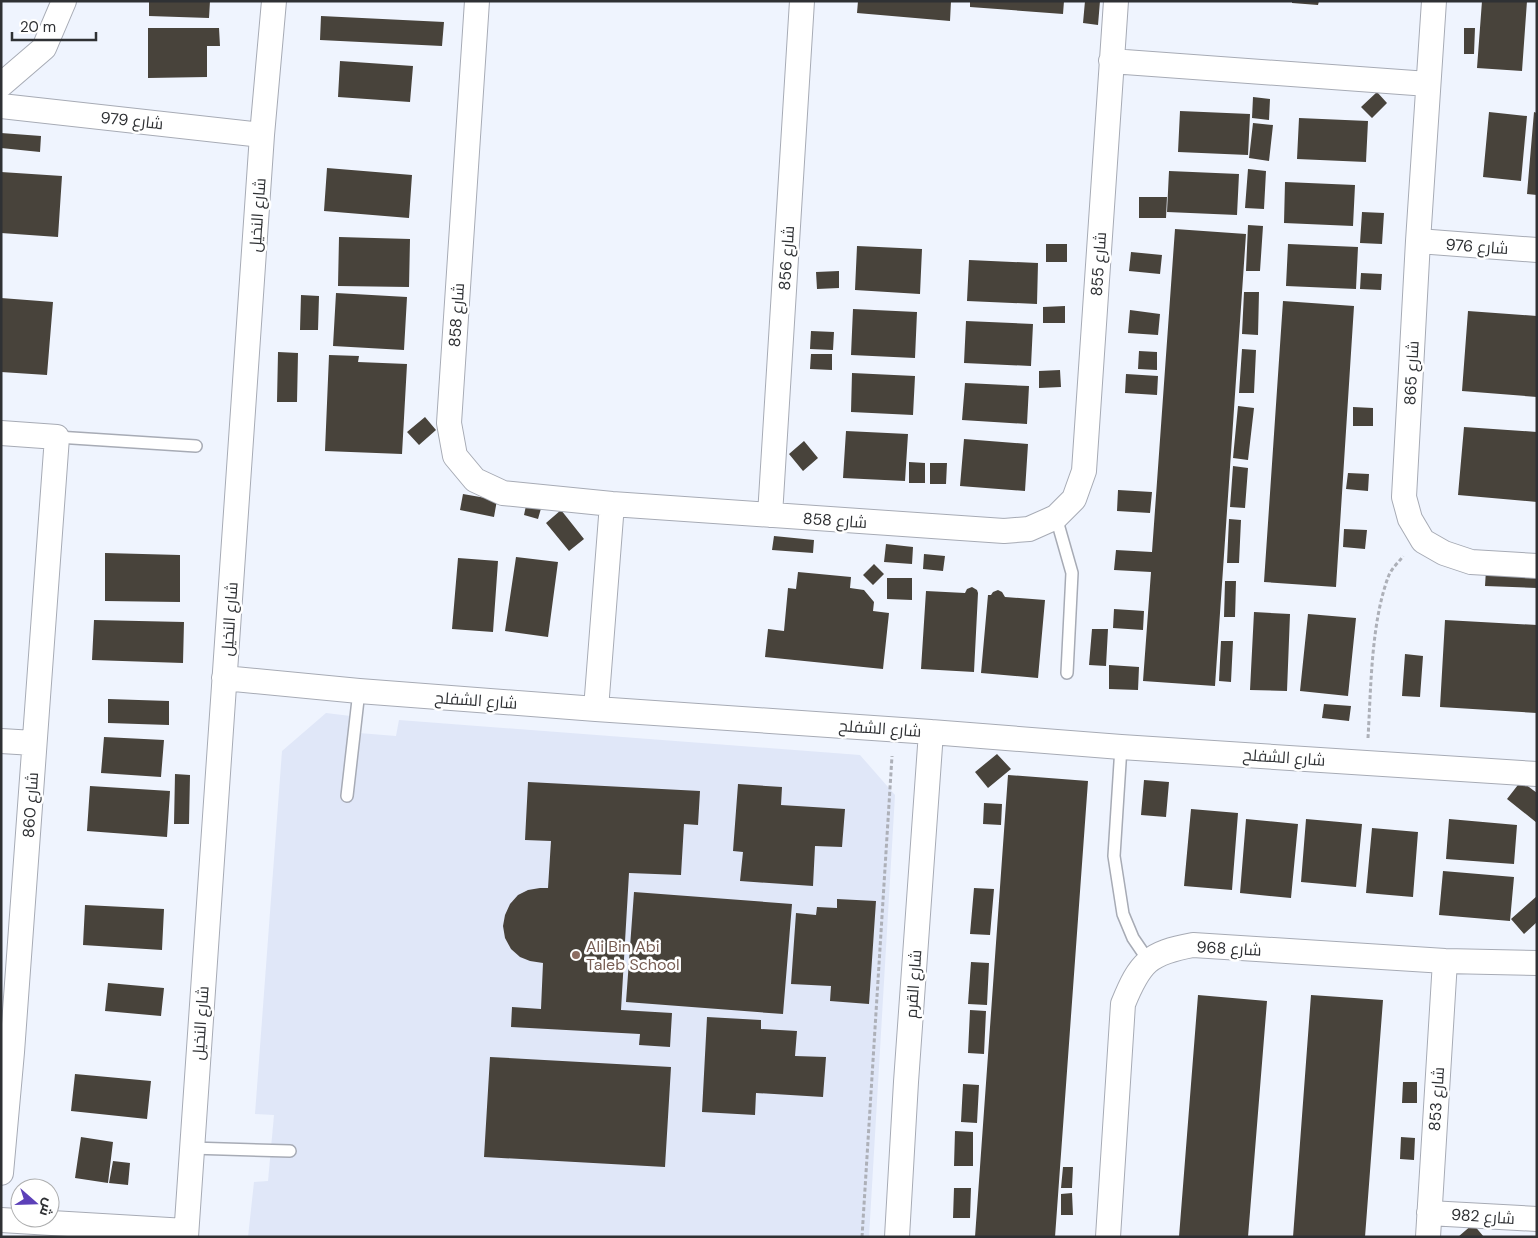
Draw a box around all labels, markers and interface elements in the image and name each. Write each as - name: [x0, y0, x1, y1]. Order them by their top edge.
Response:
- scale bar: [12, 10, 96, 42]
- text: 20 m: [20, 17, 56, 37]
- street label: شارع 979: [99, 107, 164, 135]
- street label: شارع النخيل: [244, 177, 272, 253]
- street label: شارع 856: [774, 225, 800, 291]
- street label: شارع 855: [1086, 231, 1112, 297]
- street label: شارع 976: [1445, 234, 1509, 260]
- street label: شارع 858: [444, 282, 470, 348]
- street label: شارع 865: [1399, 340, 1425, 406]
- street label: شارع 858: [802, 508, 868, 534]
- street label: شارع النخيل: [216, 581, 244, 657]
- street label: شارع الشفلح: [434, 687, 518, 715]
- street label: شارع الشفلح: [838, 715, 922, 743]
- street label: شارع الشفلح: [1242, 744, 1326, 772]
- street label: شارع 860: [18, 771, 44, 839]
- place label: Ali Bin Abi Taleb School: [586, 936, 680, 975]
- street label: شارع 968: [1196, 936, 1262, 962]
- marker: Ali Bin Abi Taleb School: [570, 949, 582, 961]
- street label: شارع القرم: [901, 949, 927, 1019]
- street label: شارع النخيل: [187, 985, 215, 1061]
- street label: شارع 853: [1424, 1066, 1450, 1132]
- north arrow: [10, 1178, 60, 1228]
- text: ش: [36, 1196, 59, 1219]
- street label: شارع 982: [1450, 1204, 1515, 1230]

